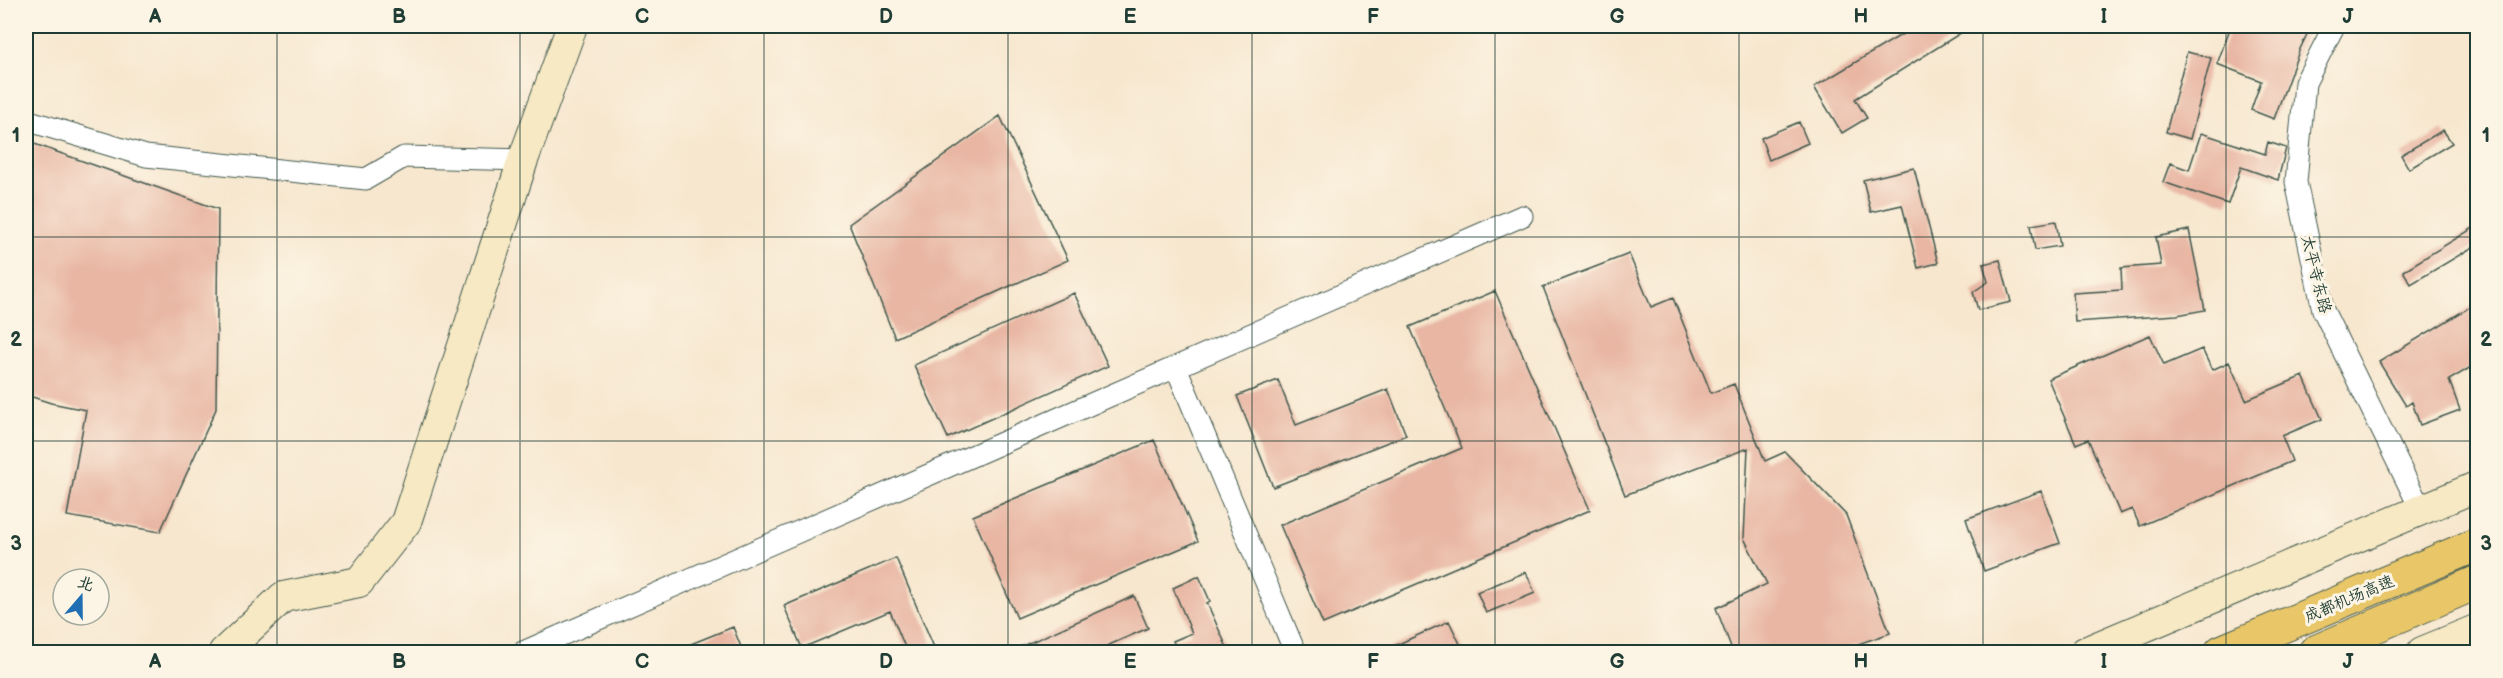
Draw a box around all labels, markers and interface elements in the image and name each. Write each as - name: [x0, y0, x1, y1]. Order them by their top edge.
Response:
- text: A: [148, 5, 162, 29]
- text: B: [392, 5, 406, 29]
- text: C: [635, 5, 649, 29]
- text: D: [879, 5, 893, 29]
- text: E: [1124, 5, 1137, 29]
- text: F: [1367, 5, 1379, 29]
- text: G: [1610, 5, 1625, 29]
- text: H: [1854, 5, 1868, 29]
- text: I: [2101, 5, 2107, 29]
- text: J: [2343, 5, 2355, 29]
- text: 1: [12, 124, 20, 148]
- text: 1: [2482, 124, 2490, 148]
- street label: 太平寺东路: [2297, 233, 2334, 315]
- text: 2: [10, 328, 22, 352]
- text: 2: [2480, 328, 2492, 352]
- text: 3: [10, 532, 22, 556]
- text: 3: [2480, 532, 2492, 556]
- north arrow: [51, 567, 111, 627]
- street label: 成都机场高速: [2302, 572, 2397, 627]
- text: 北: [75, 573, 96, 596]
- text: A: [148, 650, 162, 674]
- text: B: [392, 650, 406, 674]
- text: C: [635, 650, 649, 674]
- text: D: [879, 650, 893, 674]
- text: E: [1124, 650, 1137, 674]
- text: F: [1367, 650, 1379, 674]
- text: G: [1610, 650, 1625, 674]
- text: H: [1854, 650, 1868, 674]
- text: I: [2101, 650, 2107, 674]
- text: J: [2343, 650, 2355, 674]

